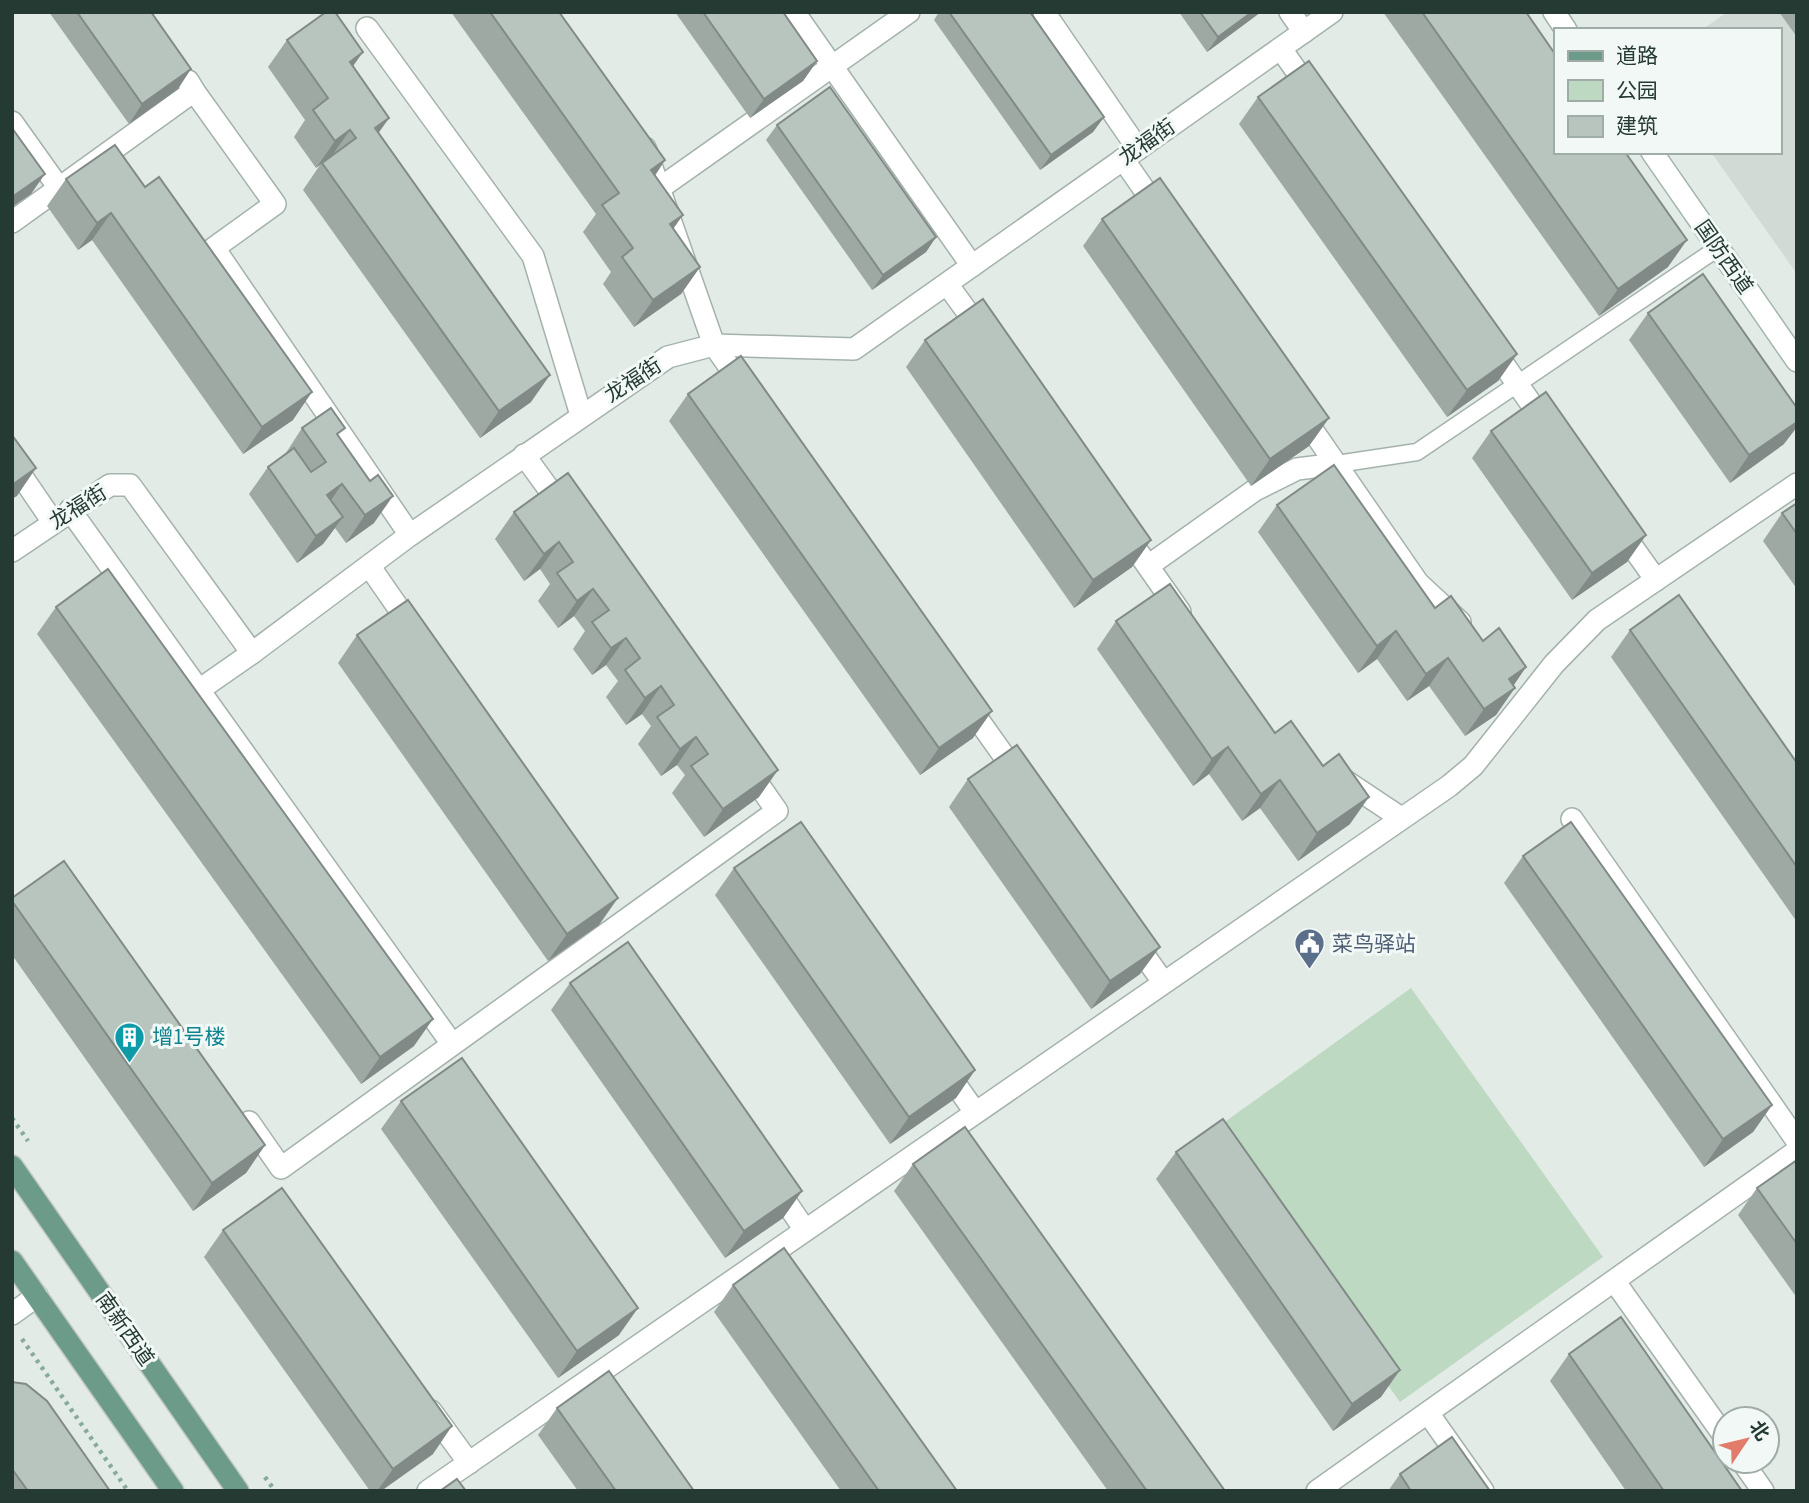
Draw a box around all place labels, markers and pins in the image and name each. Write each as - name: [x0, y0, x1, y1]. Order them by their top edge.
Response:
- public building icon: 菜鸟驿站: [1292, 927, 1326, 971]
- place label: 菜鸟驿站: [1332, 929, 1416, 959]
- building icon: 增1号楼: [112, 1020, 146, 1064]
- place label: 增1号楼: [152, 1022, 225, 1052]

